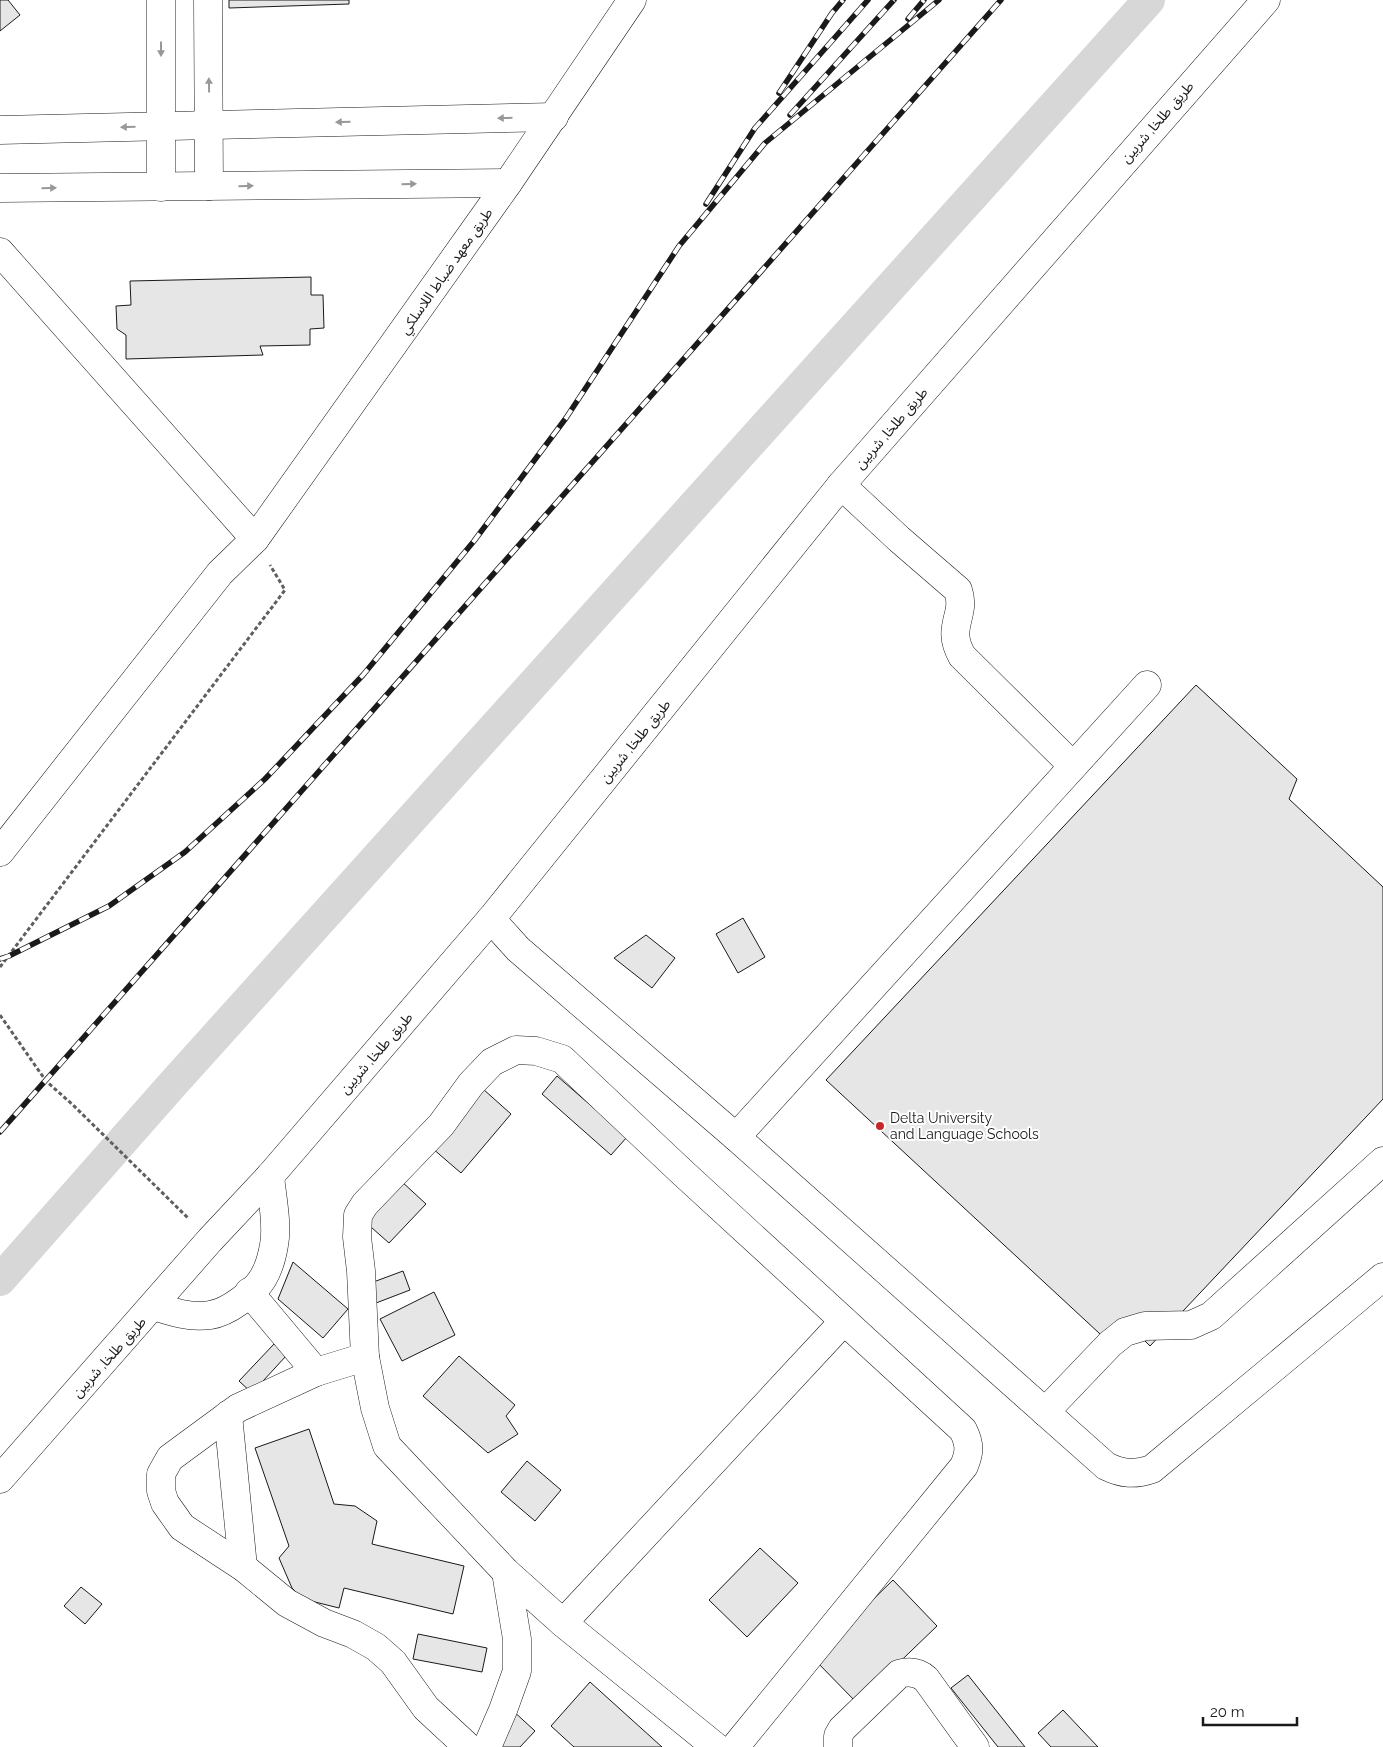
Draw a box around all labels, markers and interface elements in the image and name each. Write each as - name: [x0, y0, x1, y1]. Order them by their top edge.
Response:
- one-way arrow: [158, 41, 166, 57]
- one-way arrow: [205, 77, 213, 93]
- street label: طريق طلخا, شربين: [1117, 78, 1198, 167]
- one-way arrow: [497, 114, 513, 122]
- one-way arrow: [334, 118, 350, 126]
- one-way arrow: [119, 123, 135, 131]
- one-way arrow: [401, 180, 417, 188]
- one-way arrow: [238, 182, 254, 190]
- one-way arrow: [41, 184, 57, 192]
- street label: طريق معهد ضباط اللاسلكي: [396, 205, 498, 339]
- street label: طريق طلخا, شربين: [851, 384, 932, 473]
- street label: طريق طلخا, شربين: [597, 696, 675, 787]
- street label: طريق طلخا, شربين: [336, 1009, 417, 1098]
- place label: Delta University and Language Schools: [890, 1110, 1039, 1142]
- marker: Delta University and Language Schools: [874, 1120, 886, 1132]
- street label: طريق طلخا, شربين: [69, 1314, 151, 1402]
- scale bar: [1203, 1694, 1297, 1726]
- text: 20 m: [1210, 1703, 1245, 1721]

